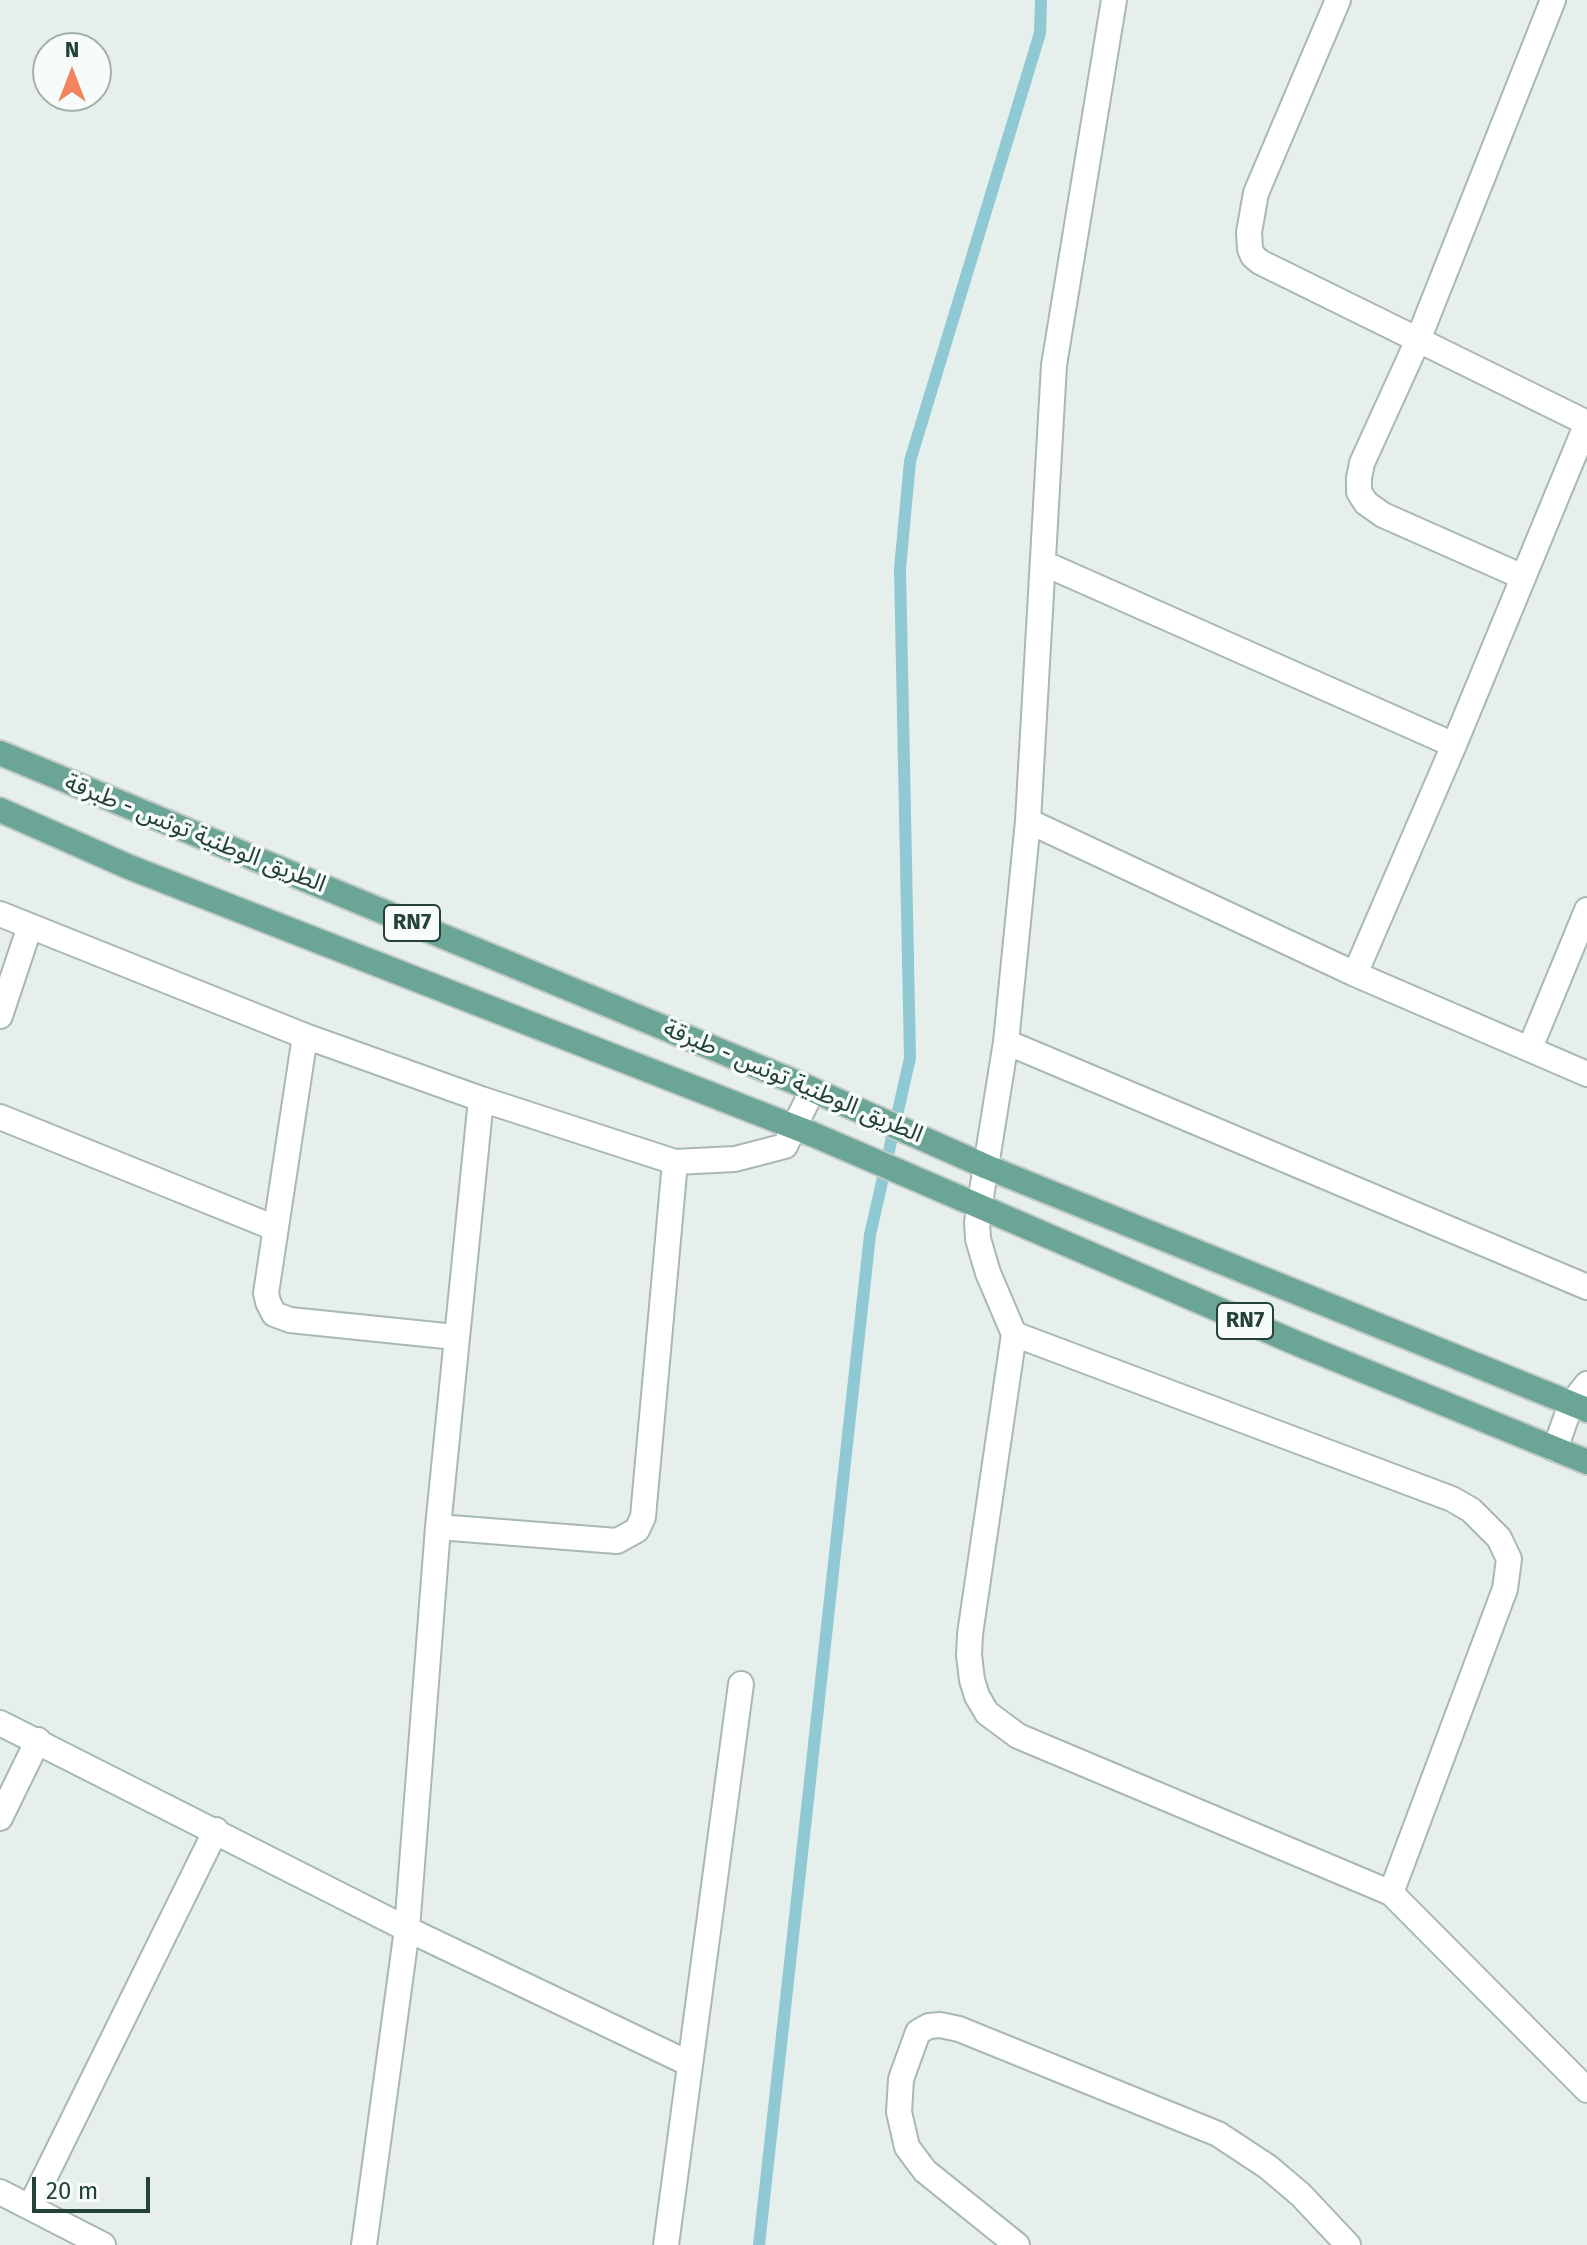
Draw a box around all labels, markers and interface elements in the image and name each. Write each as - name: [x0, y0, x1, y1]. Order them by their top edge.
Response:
- north arrow: [32, 32, 112, 112]
- text: N: [65, 36, 79, 63]
- street label: الطريق الوطنية تونس - طبرقة: [60, 768, 330, 900]
- road number: RN7: [384, 905, 440, 941]
- street label: الطريق الوطنية تونس - طبرقة: [659, 1014, 927, 1150]
- road number: RN7: [1217, 1303, 1273, 1339]
- scale bar: [36, 2161, 154, 2211]
- text: 20 m: [46, 2177, 98, 2205]

